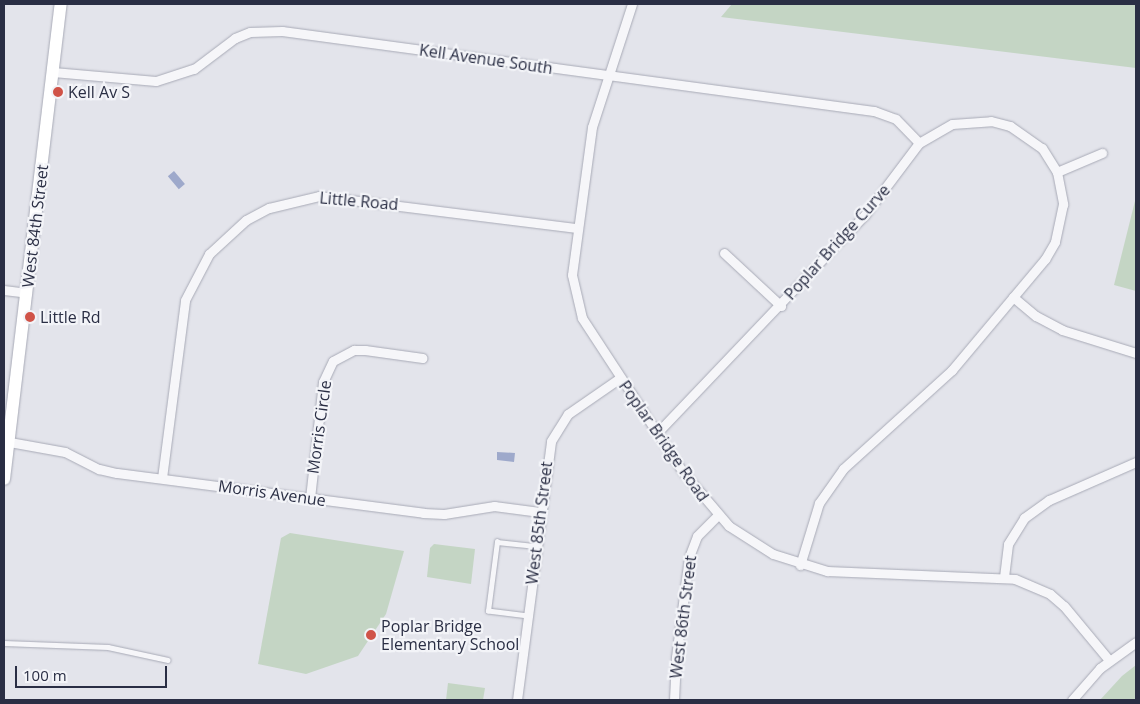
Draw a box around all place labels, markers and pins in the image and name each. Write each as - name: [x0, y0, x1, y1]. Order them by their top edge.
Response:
- place label: Kell Av S: [68, 82, 130, 102]
- marker: Kell Av S: [52, 86, 64, 98]
- place label: Little Rd: [40, 307, 101, 327]
- marker: Little Rd: [24, 311, 36, 323]
- place label: Poplar Bridge Elementary School: [381, 616, 519, 654]
- marker: Poplar Bridge Elementary School: [365, 629, 377, 641]

